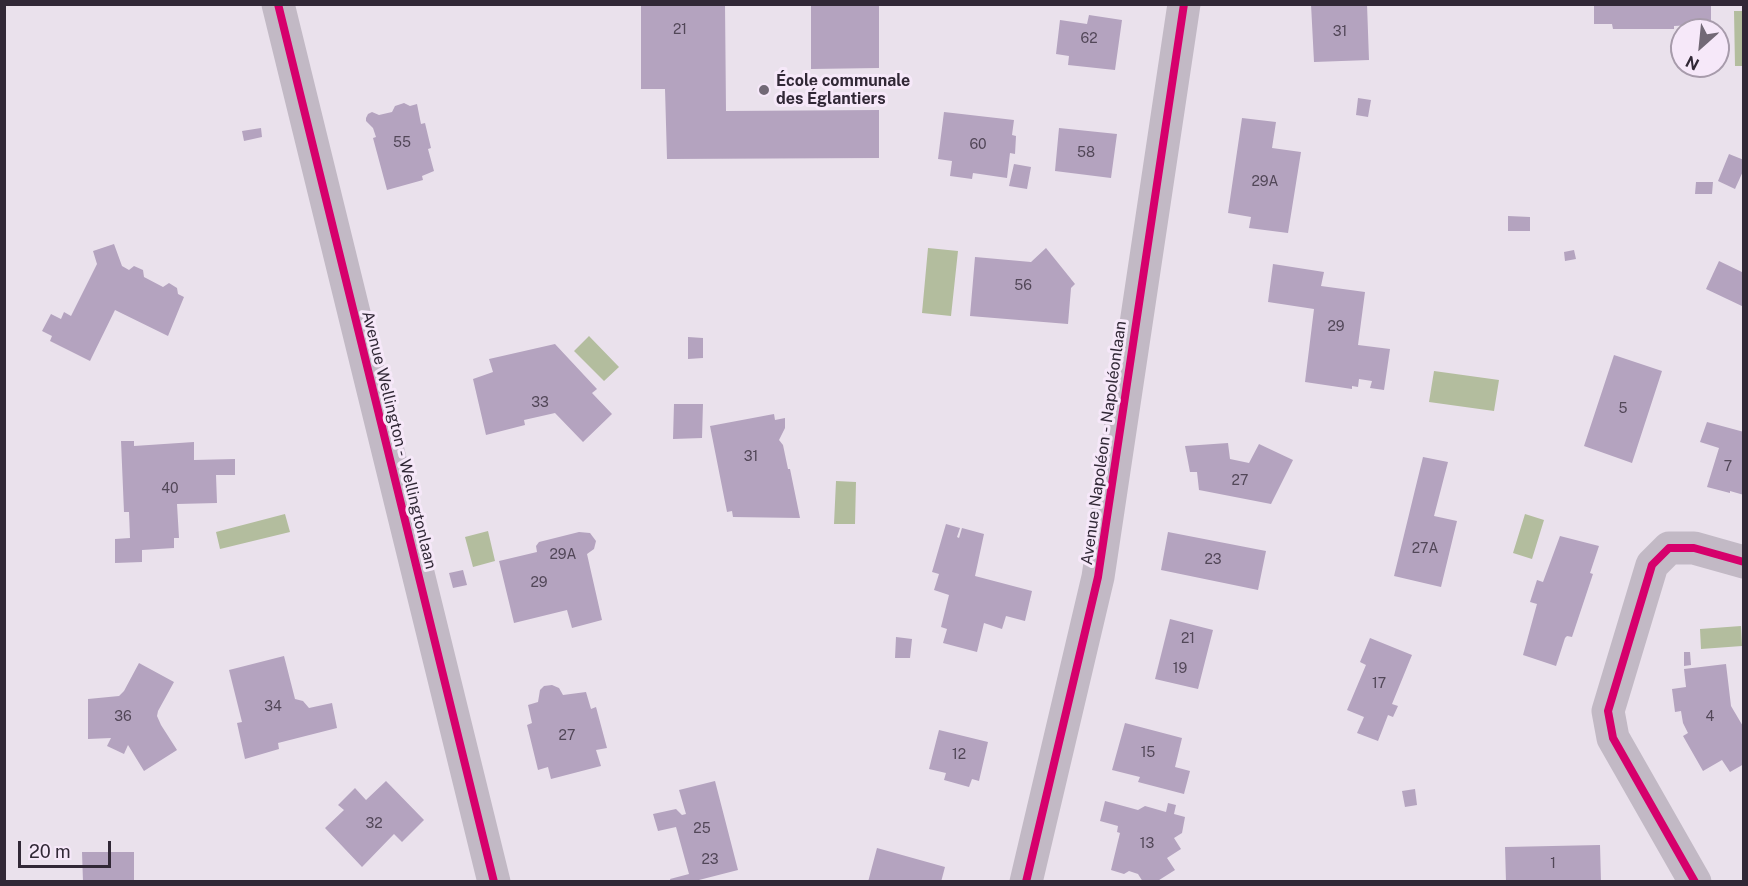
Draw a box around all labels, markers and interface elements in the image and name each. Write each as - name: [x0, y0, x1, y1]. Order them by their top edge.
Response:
- north arrow: [1670, 18, 1730, 78]
- house number: 21: [673, 22, 687, 38]
- house number: 31: [1333, 24, 1347, 40]
- house number: 62: [1080, 31, 1098, 47]
- text: N: [1683, 51, 1702, 74]
- place label: École communale des Églantiers: [776, 71, 910, 109]
- marker: École communale des Églantiers: [757, 83, 771, 97]
- house number: 55: [393, 135, 411, 151]
- house number: 60: [969, 137, 987, 153]
- house number: 58: [1077, 145, 1095, 161]
- house number: 29A: [1251, 174, 1279, 190]
- house number: 56: [1014, 278, 1032, 294]
- street label: Avenue Wellington - Wellingtonlaan: [358, 309, 440, 571]
- street label: Avenue Napoléon - Napoléonlaan: [1077, 319, 1131, 567]
- house number: 29: [1327, 319, 1345, 335]
- house number: 33: [531, 395, 549, 411]
- house number: 5: [1619, 401, 1627, 417]
- house number: 31: [744, 449, 758, 465]
- house number: 7: [1724, 459, 1732, 475]
- house number: 27: [1232, 473, 1248, 489]
- house number: 40: [161, 481, 179, 497]
- house number: 27A: [1412, 541, 1438, 557]
- house number: 29A: [549, 547, 577, 563]
- house number: 23: [1204, 552, 1222, 568]
- house number: 29: [530, 575, 548, 591]
- house number: 21: [1181, 631, 1195, 647]
- house number: 19: [1173, 661, 1187, 677]
- house number: 17: [1372, 676, 1386, 692]
- house number: 34: [264, 699, 282, 715]
- house number: 36: [114, 709, 132, 725]
- house number: 4: [1706, 709, 1714, 725]
- house number: 27: [559, 728, 575, 744]
- house number: 15: [1141, 745, 1155, 761]
- house number: 12: [952, 747, 966, 763]
- house number: 32: [365, 816, 383, 832]
- house number: 25: [693, 821, 711, 837]
- scale bar: [21, 829, 114, 867]
- house number: 13: [1140, 836, 1154, 852]
- text: 20 m: [29, 841, 71, 862]
- house number: 23: [701, 852, 719, 868]
- house number: 1: [1550, 856, 1556, 872]

